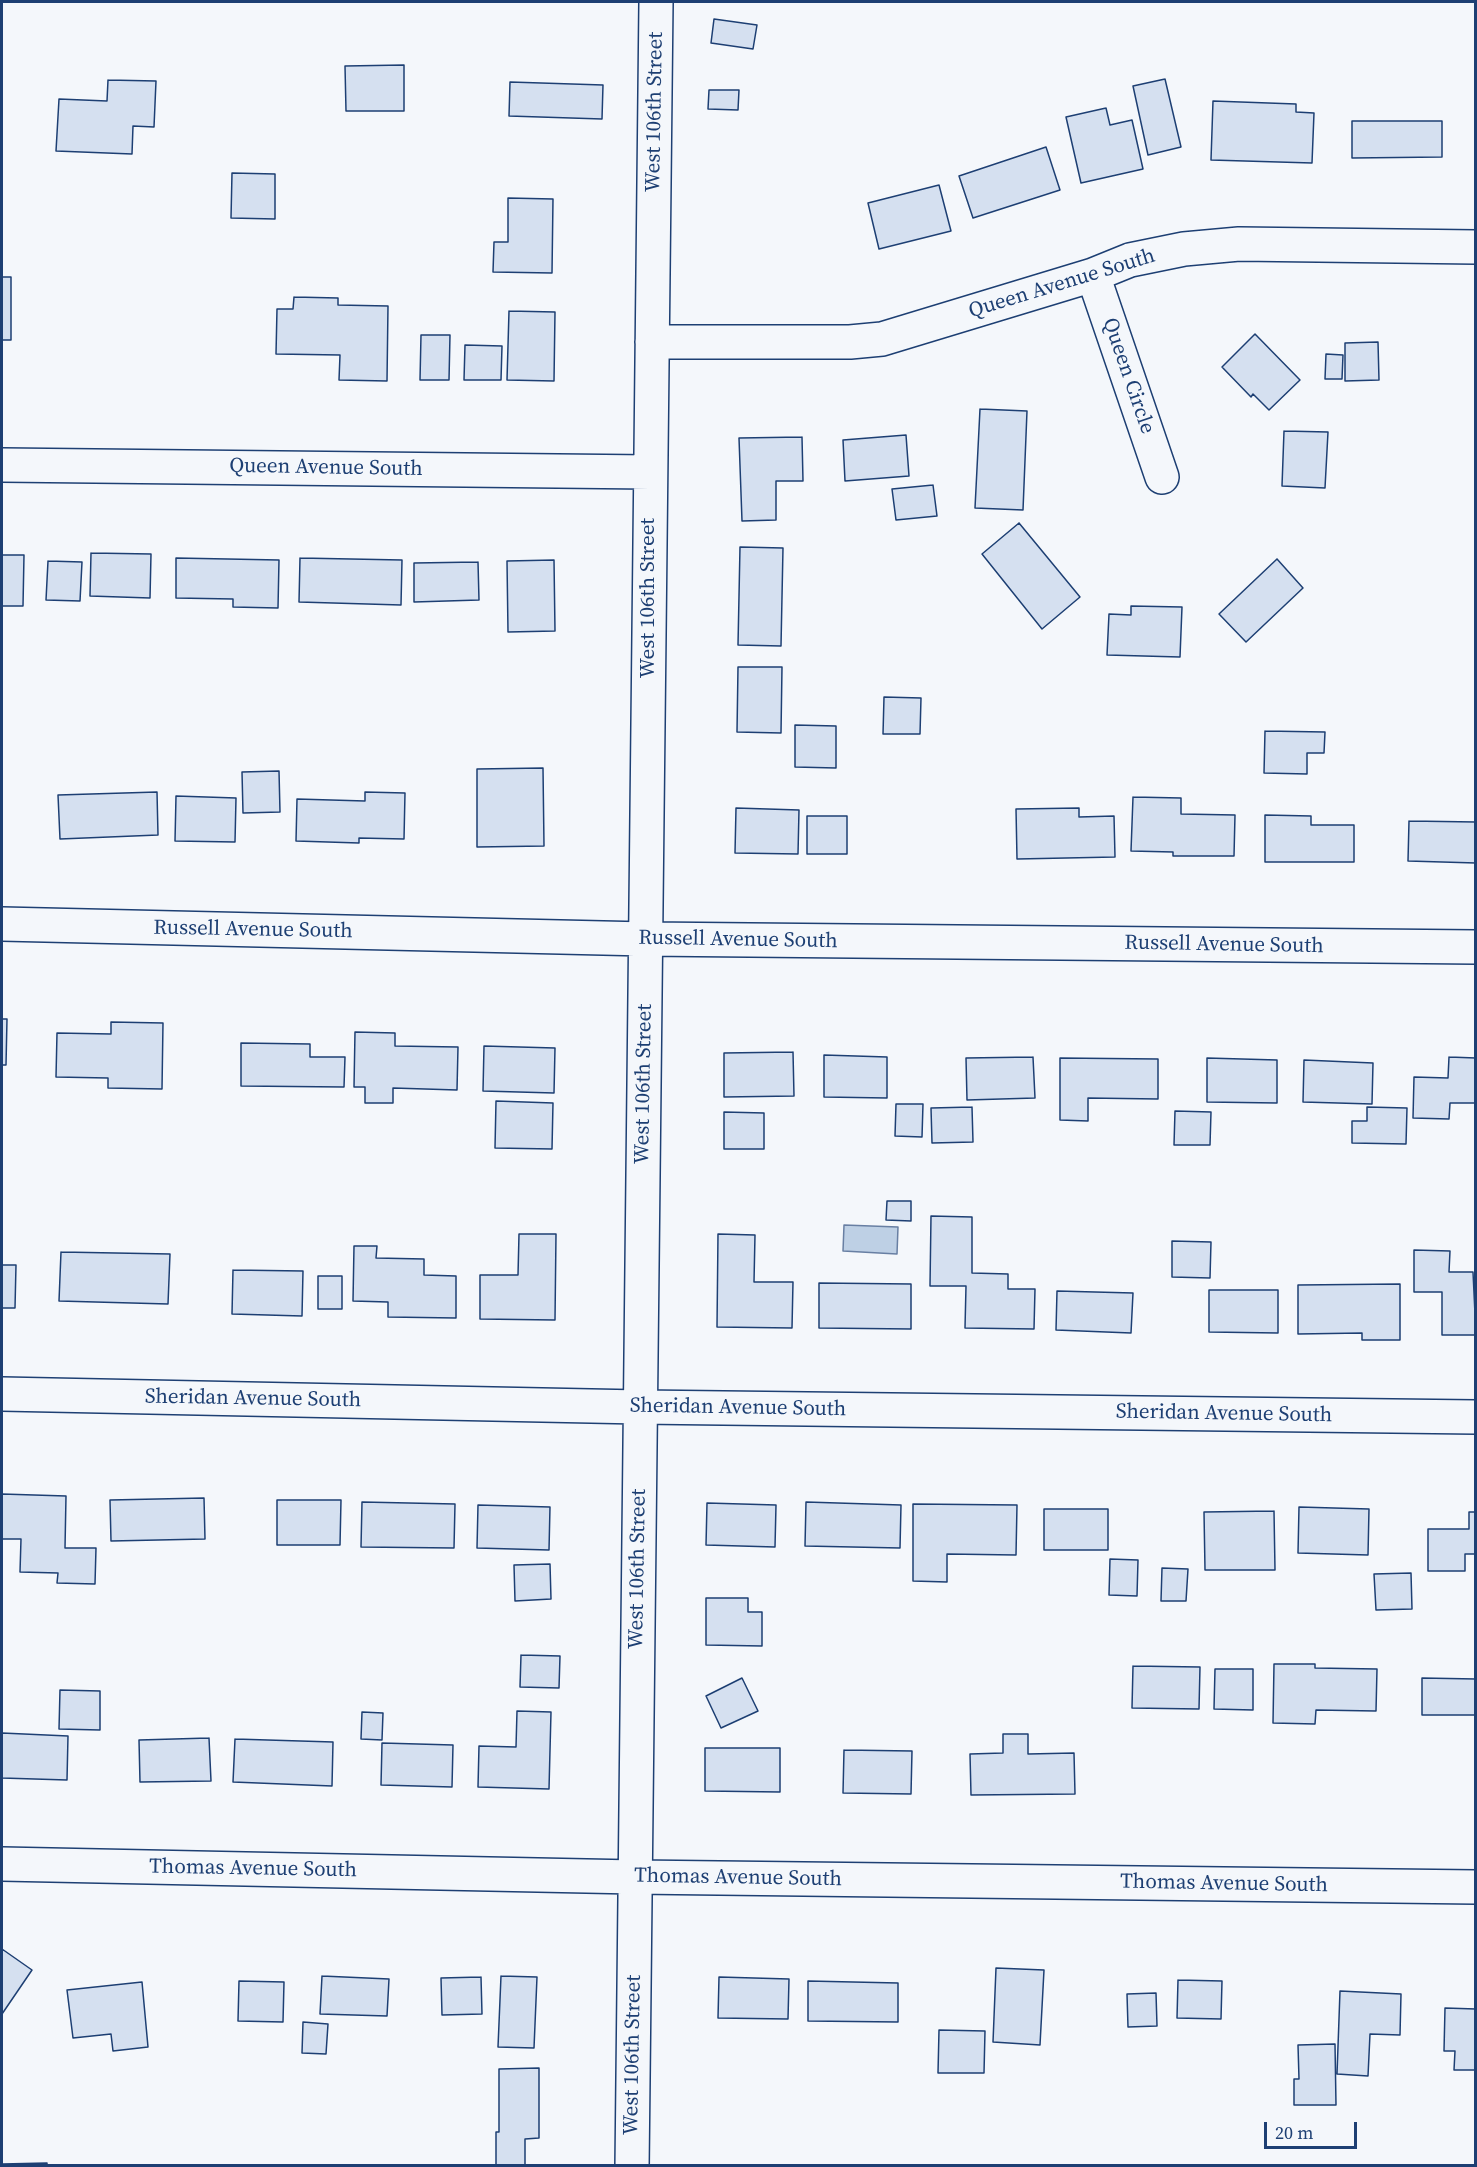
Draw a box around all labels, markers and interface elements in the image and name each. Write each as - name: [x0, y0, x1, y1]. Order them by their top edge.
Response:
- street label: West 106th Street: [641, 32, 669, 192]
- street label: Queen Avenue South: [966, 244, 1158, 324]
- street label: Queen Circle: [1096, 315, 1160, 437]
- street label: Queen Avenue South: [229, 454, 423, 482]
- street label: West 106th Street: [636, 518, 662, 678]
- street label: Russell Avenue South: [153, 916, 353, 944]
- street label: Russell Avenue South: [638, 926, 838, 954]
- street label: Russell Avenue South: [1124, 931, 1324, 959]
- street label: West 106th Street: [630, 1004, 658, 1164]
- street label: Sheridan Avenue South: [145, 1385, 361, 1413]
- street label: Sheridan Avenue South: [630, 1394, 846, 1422]
- street label: Sheridan Avenue South: [1116, 1400, 1332, 1428]
- street label: West 106th Street: [624, 1489, 652, 1649]
- street label: Thomas Avenue South: [149, 1855, 357, 1883]
- street label: Thomas Avenue South: [634, 1864, 842, 1892]
- street label: Thomas Avenue South: [1120, 1870, 1328, 1898]
- street label: West 106th Street: [619, 1975, 647, 2135]
- scale bar: [1267, 2110, 1360, 2148]
- text: 20 m: [1275, 2120, 1313, 2145]

